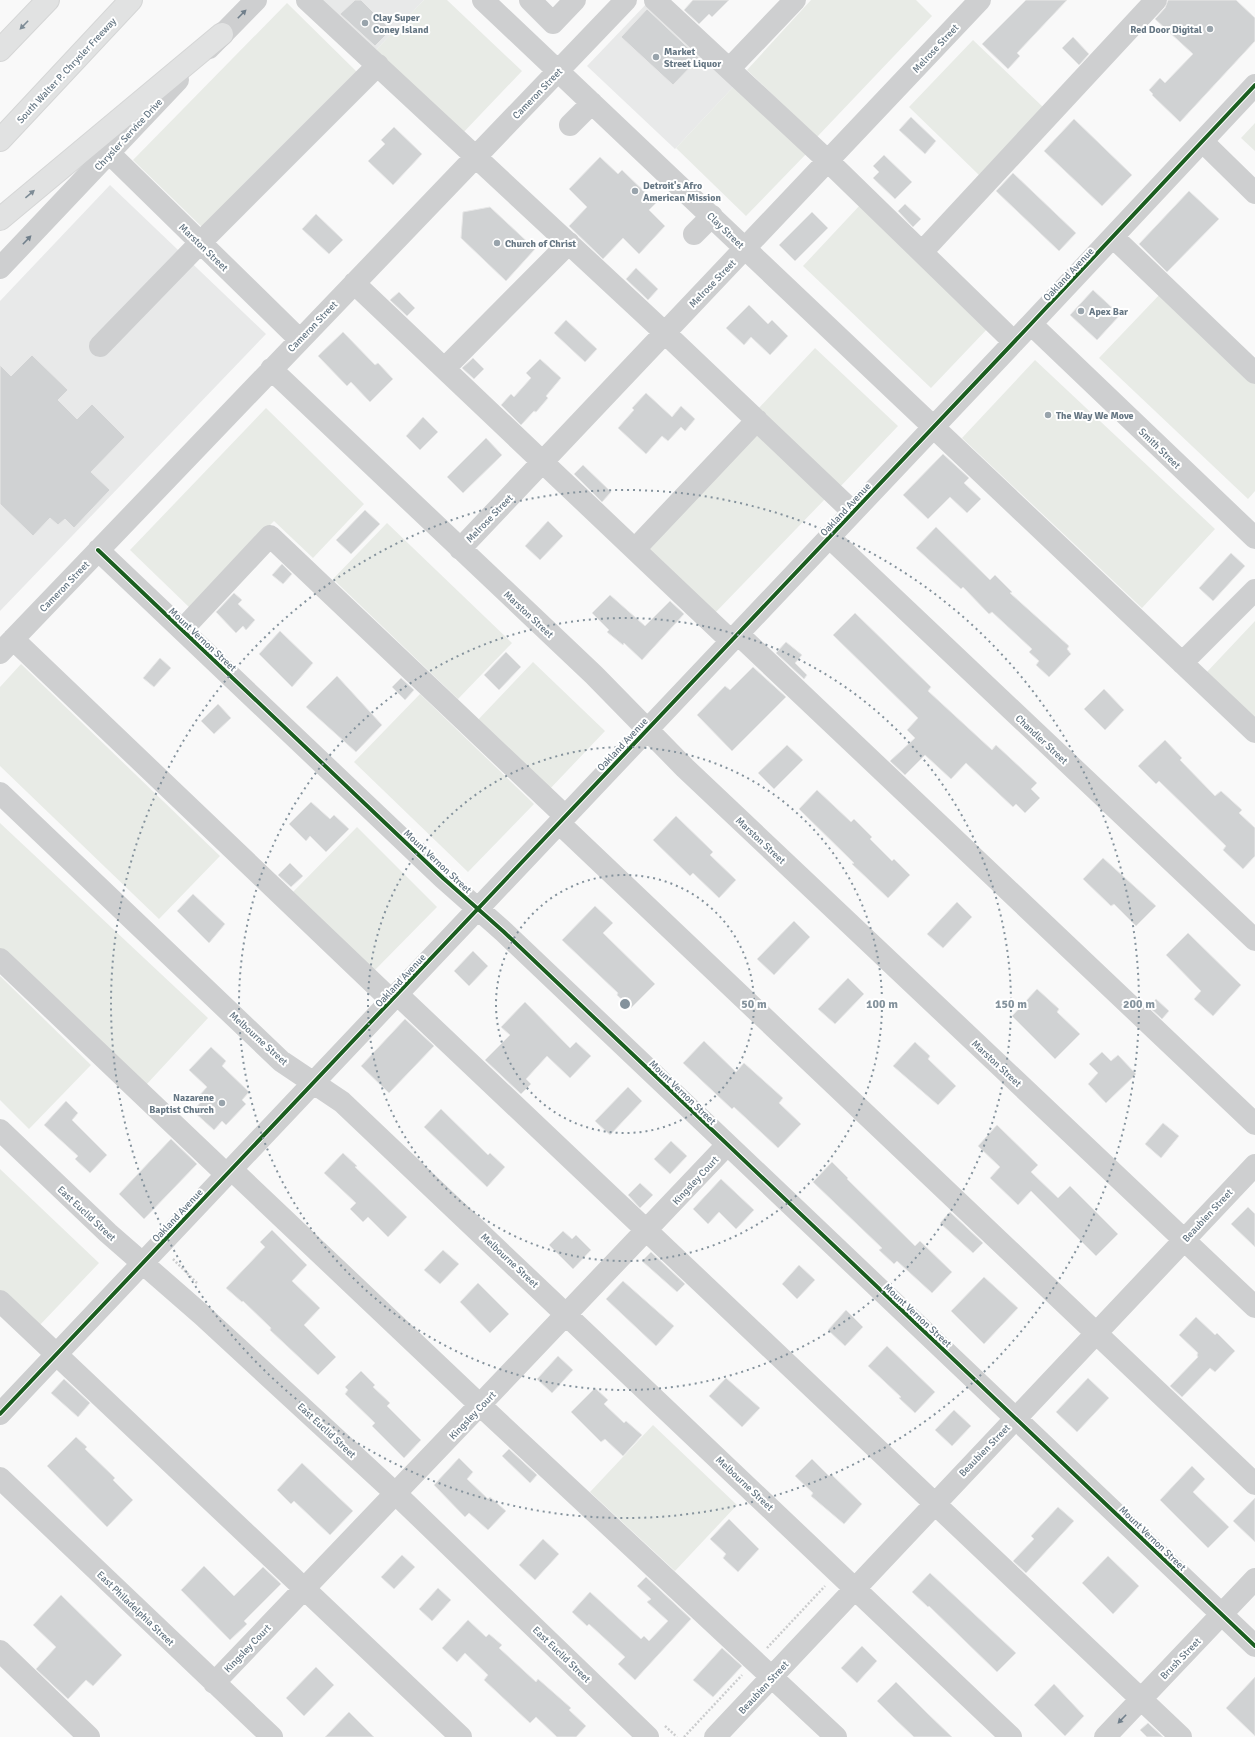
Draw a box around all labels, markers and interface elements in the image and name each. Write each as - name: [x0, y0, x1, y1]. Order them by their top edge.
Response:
- one-way arrow: [237, 9, 247, 19]
- place label: Clay Super Coney Island: [373, 12, 429, 36]
- street label: South Walter P. Chrysler Freeway: [15, 15, 119, 126]
- marker: Clay Super Coney Island: [360, 18, 370, 28]
- one-way arrow: [19, 20, 29, 30]
- street label: Melrose Street: [910, 21, 962, 76]
- place label: Red Door Digital: [1130, 24, 1202, 36]
- marker: Red Door Digital: [1205, 24, 1215, 34]
- place label: Market Street Liquor: [664, 46, 721, 70]
- marker: Market Street Liquor: [651, 52, 661, 62]
- street label: Cameron Street: [510, 65, 565, 122]
- street label: Chrysler Service Drive: [92, 96, 165, 173]
- place label: Detroit's Afro American Mission: [643, 180, 722, 204]
- marker: Detroit's Afro American Mission: [630, 186, 640, 196]
- one-way arrow: [25, 190, 35, 199]
- street label: Clay Street: [704, 210, 747, 252]
- street label: Marston Street: [176, 221, 231, 274]
- one-way arrow: [22, 235, 32, 245]
- marker: Church of Christ: [492, 238, 502, 248]
- place label: Church of Christ: [505, 238, 576, 250]
- street label: Oakland Avenue: [1041, 245, 1097, 304]
- street label: Melrose Street: [687, 257, 739, 310]
- street label: Cameron Street: [285, 298, 340, 355]
- marker: Apex Bar: [1076, 306, 1086, 316]
- place label: Apex Bar: [1089, 306, 1128, 318]
- marker: The Way We Move: [1043, 410, 1053, 420]
- place label: The Way We Move: [1056, 410, 1134, 422]
- street label: Smith Street: [1136, 426, 1183, 472]
- street label: Oakland Avenue: [818, 480, 874, 539]
- street label: Melrose Street: [464, 492, 516, 545]
- street label: Cameron Street: [37, 558, 92, 615]
- street label: Marston Street: [501, 589, 556, 641]
- street label: Mount Vernon Street: [166, 605, 239, 675]
- street label: Chandler Street: [1013, 712, 1070, 767]
- street label: Oakland Avenue: [595, 715, 651, 774]
- street label: Marston Street: [733, 815, 788, 867]
- street label: Mount Vernon Street: [401, 827, 474, 897]
- street label: Oakland Avenue: [373, 951, 429, 1010]
- centre of rings: [618, 997, 632, 1011]
- text: 50 m: [741, 997, 767, 1012]
- text: 100 m: [866, 997, 898, 1012]
- text: 150 m: [995, 997, 1027, 1012]
- text: 200 m: [1123, 997, 1155, 1012]
- street label: Melbourne Street: [227, 1009, 290, 1068]
- street label: Marston Street: [969, 1038, 1024, 1090]
- street label: Mount Vernon Street: [646, 1058, 719, 1128]
- place label: Nazarene Baptist Church: [149, 1092, 215, 1116]
- marker: Nazarene Baptist Church: [217, 1098, 227, 1108]
- street label: Kingsley Court: [670, 1153, 722, 1208]
- street label: East Euclid Street: [55, 1184, 118, 1244]
- street label: Oakland Avenue: [150, 1186, 206, 1245]
- street label: Beaubien Street: [1180, 1186, 1236, 1245]
- street label: Melbourne Street: [478, 1231, 541, 1291]
- street label: Mount Vernon Street: [881, 1281, 954, 1351]
- street label: Kingsley Court: [447, 1389, 499, 1442]
- street label: East Euclid Street: [295, 1401, 358, 1461]
- street label: Beaubien Street: [957, 1422, 1013, 1479]
- street label: Melbourne Street: [713, 1454, 776, 1514]
- street label: Mount Vernon Street: [1116, 1504, 1189, 1574]
- street label: East Philadelphia Street: [94, 1569, 177, 1649]
- street label: Kingsley Court: [222, 1622, 274, 1675]
- street label: East Euclid Street: [530, 1624, 593, 1686]
- street label: Brush Street: [1158, 1635, 1204, 1682]
- street label: Beaubien Street: [736, 1658, 792, 1717]
- one-way arrow: [1117, 1714, 1127, 1724]

